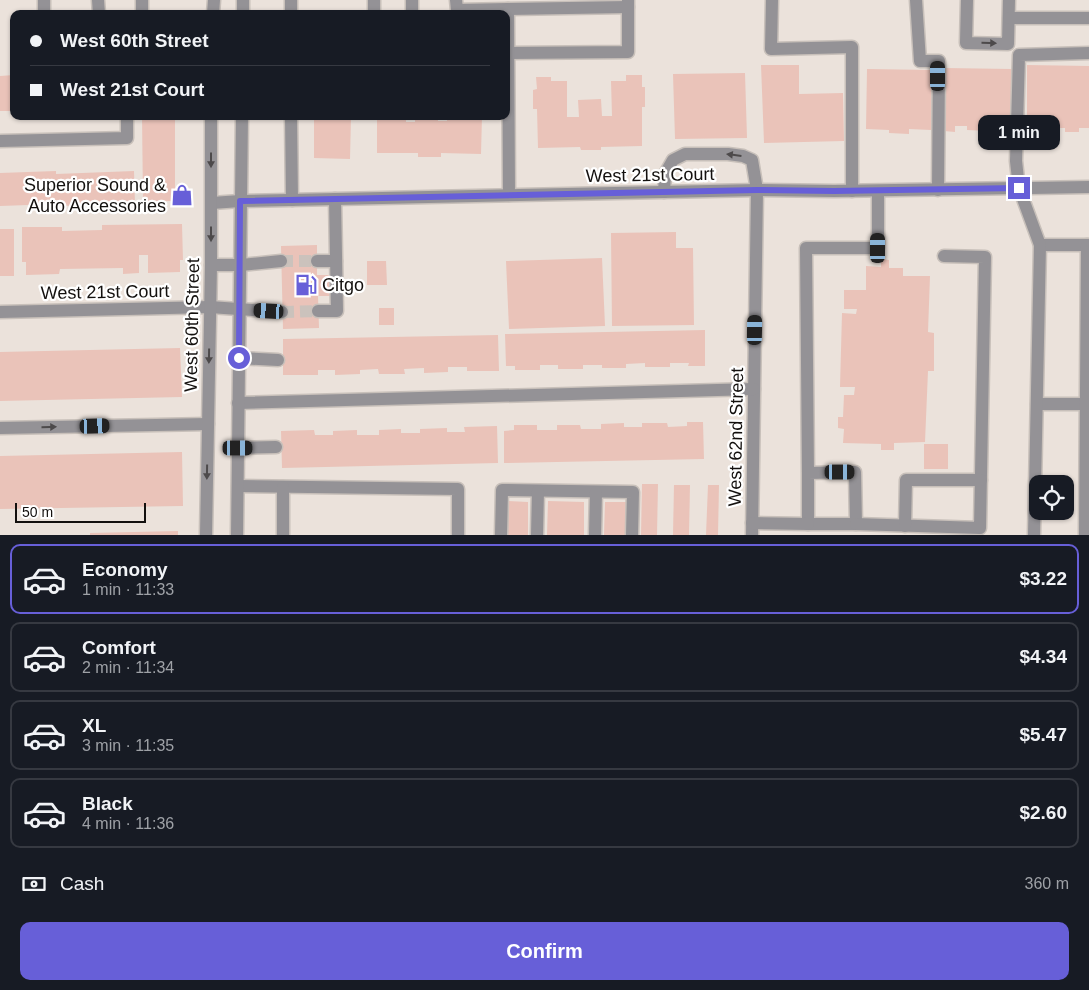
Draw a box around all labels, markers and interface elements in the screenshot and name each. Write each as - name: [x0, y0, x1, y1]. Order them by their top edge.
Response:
- text: West 60th Street: [60, 30, 209, 51]
- one-way arrow: [982, 39, 998, 47]
- car: [930, 61, 945, 91]
- text: West 21st Court: [60, 79, 204, 100]
- callout: 1 min: [978, 116, 1060, 150]
- text: 1 min: [998, 124, 1040, 141]
- one-way arrow: [726, 151, 742, 159]
- one-way arrow: [207, 152, 215, 168]
- street label: West 21st Court: [585, 164, 715, 186]
- place label: Superior Sound & Auto Accessories: [24, 175, 166, 216]
- route end: [1008, 177, 1030, 199]
- shop icon: Superior Sound & Auto Accessories: [169, 182, 195, 208]
- one-way arrow: [207, 226, 215, 242]
- car: [870, 233, 885, 263]
- street label: West 60th Street: [181, 258, 203, 392]
- fuel station icon: Citgo: [293, 272, 319, 298]
- place label: Citgo: [322, 275, 364, 295]
- street label: West 21st Court: [40, 281, 170, 303]
- car: [253, 303, 284, 319]
- car: [747, 315, 762, 345]
- route start: [228, 347, 250, 369]
- one-way arrow: [205, 348, 213, 364]
- street label: West 62nd Street: [725, 367, 747, 507]
- car: [79, 418, 110, 434]
- one-way arrow: [41, 423, 57, 431]
- car: [223, 441, 253, 456]
- one-way arrow: [203, 465, 211, 481]
- car: [825, 465, 855, 480]
- map controls: [1029, 475, 1074, 520]
- button: locate: [1029, 475, 1074, 520]
- scale bar: [15, 500, 146, 523]
- text: 50 m: [22, 504, 53, 520]
- icon: car: [22, 557, 67, 602]
- text: Economy: [82, 559, 168, 580]
- text: $3.22: [1019, 568, 1067, 589]
- text: 1 min · 11:33: [82, 581, 174, 598]
- icon: car: [22, 635, 67, 680]
- text: Comfort: [82, 637, 156, 658]
- text: $4.34: [1019, 646, 1067, 667]
- text: 2 min · 11:34: [82, 659, 174, 676]
- icon: car: [22, 713, 67, 758]
- text: XL: [82, 715, 106, 736]
- text: $5.47: [1019, 724, 1067, 745]
- text: 3 min · 11:35: [82, 737, 174, 754]
- icon: car: [22, 791, 67, 836]
- text: Black: [82, 793, 133, 814]
- text: $2.60: [1019, 802, 1067, 823]
- text: 4 min · 11:36: [82, 815, 174, 832]
- icon: cash: [20, 870, 48, 898]
- text: Cash: [60, 873, 104, 894]
- text: 360 m: [1025, 875, 1069, 892]
- button: Confirm: [20, 922, 1069, 980]

